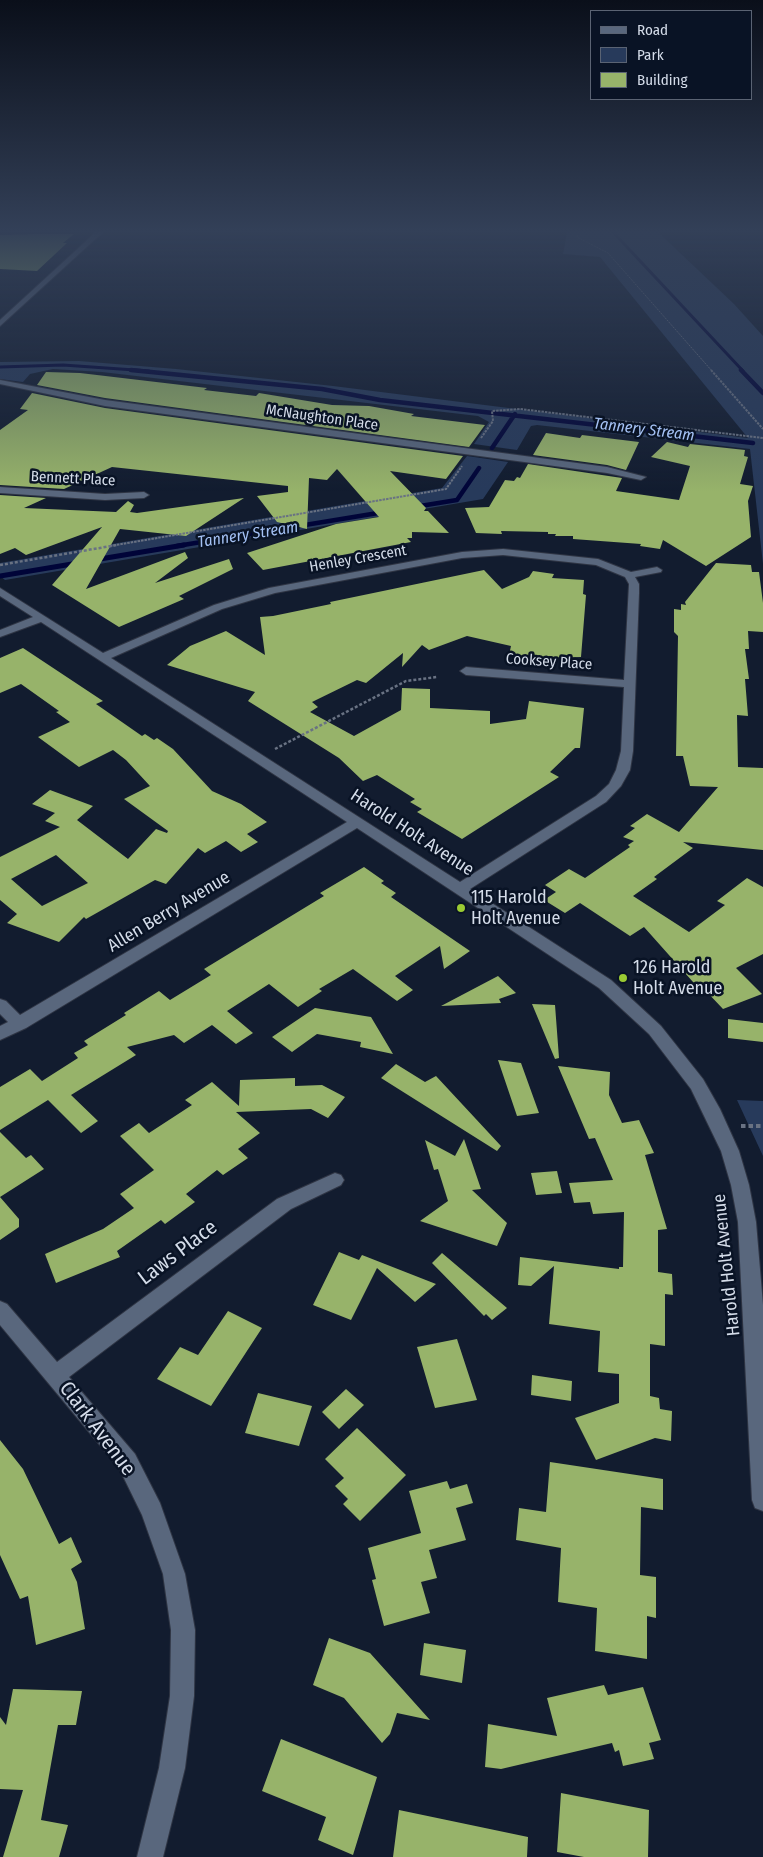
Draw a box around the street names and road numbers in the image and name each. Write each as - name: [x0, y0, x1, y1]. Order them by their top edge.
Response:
- street label: McNaughton Place: [265, 401, 379, 435]
- street label: Bennett Place: [30, 468, 116, 490]
- street label: Henley Crescent: [308, 542, 408, 576]
- street label: Cooksey Place: [505, 650, 593, 674]
- street label: Harold Holt Avenue: [346, 785, 478, 881]
- street label: Allen Berry Avenue: [104, 867, 234, 957]
- street label: Harold Holt Avenue: [709, 1193, 745, 1337]
- street label: Laws Place: [133, 1215, 223, 1291]
- street label: Clark Avenue: [53, 1377, 141, 1481]

